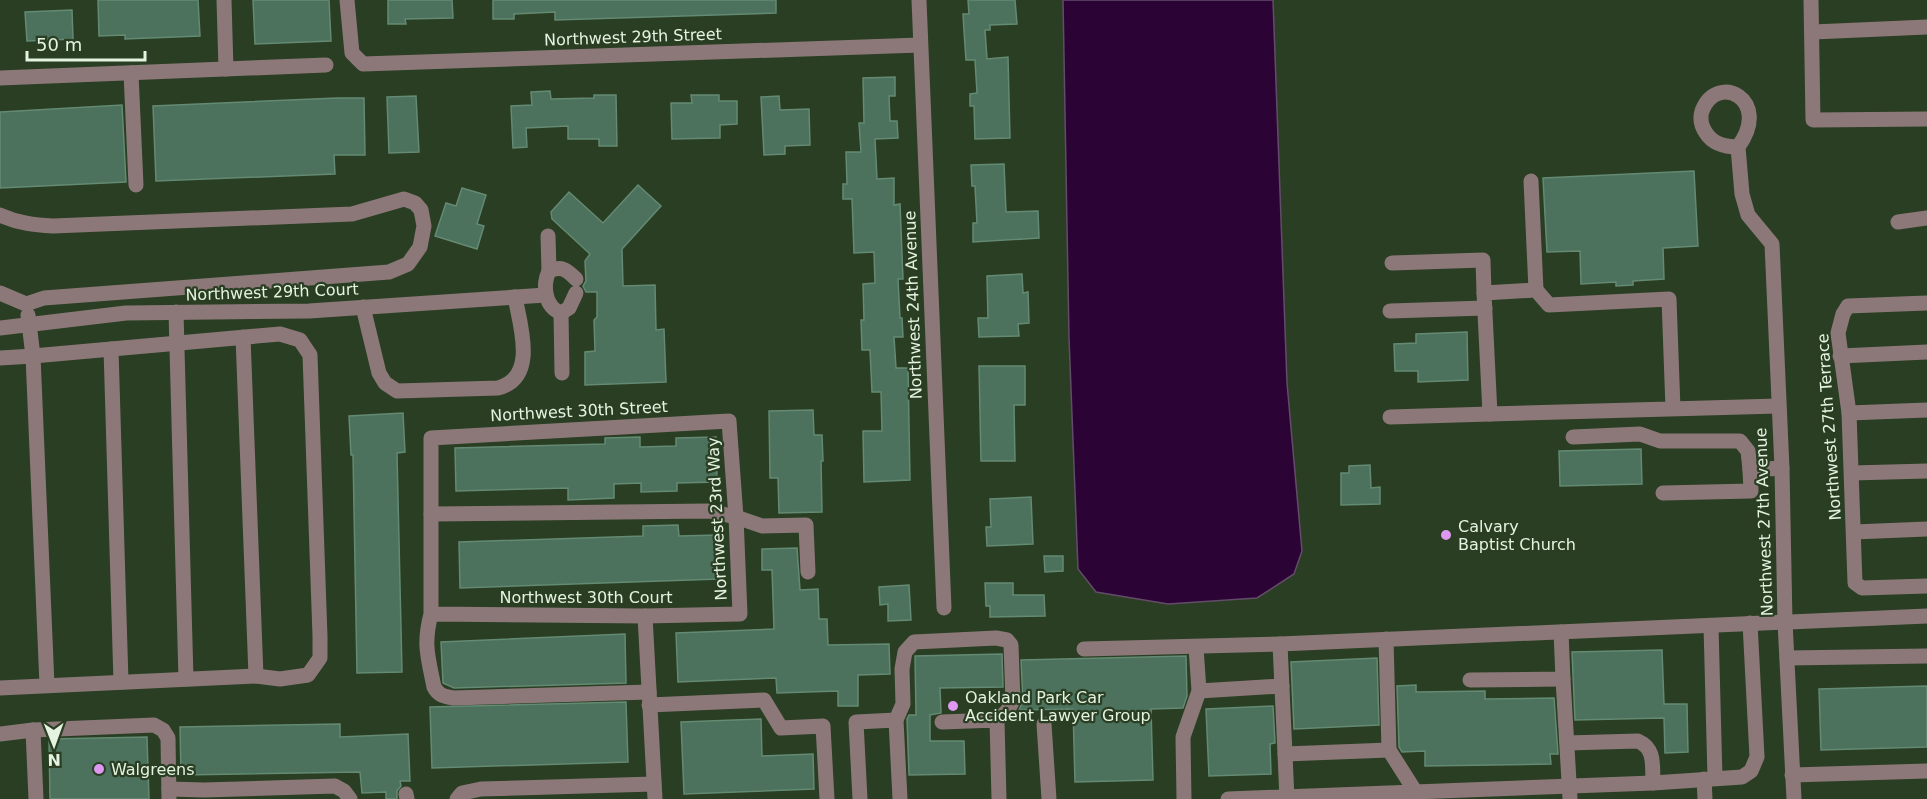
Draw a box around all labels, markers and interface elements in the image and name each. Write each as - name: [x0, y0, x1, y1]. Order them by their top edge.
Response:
- scale bar: [27, 24, 146, 62]
- street label: Northwest 29th Street: [544, 24, 722, 50]
- text: 50 m: [36, 34, 82, 55]
- street label: Northwest 24th Avenue: [900, 210, 926, 400]
- street label: Northwest 29th Court: [185, 279, 359, 305]
- street label: Northwest 27th Terrace: [1813, 333, 1845, 521]
- street label: Northwest 30th Street: [490, 397, 668, 425]
- street label: Northwest 27th Avenue: [1751, 427, 1777, 617]
- street label: Northwest 23rd Way: [703, 437, 731, 601]
- place label: Calvary Baptist Church: [1458, 517, 1576, 554]
- marker: Calvary Baptist Church: [1439, 528, 1453, 542]
- street label: Northwest 30th Court: [499, 588, 673, 607]
- place label: Oakland Park Car Accident Lawyer Group: [965, 688, 1151, 725]
- marker: Oakland Park Car Accident Lawyer Group: [946, 699, 960, 713]
- north arrow: [24, 715, 84, 775]
- text: N: [47, 750, 61, 769]
- place label: Walgreens: [111, 760, 195, 779]
- marker: Walgreens: [92, 762, 106, 776]

